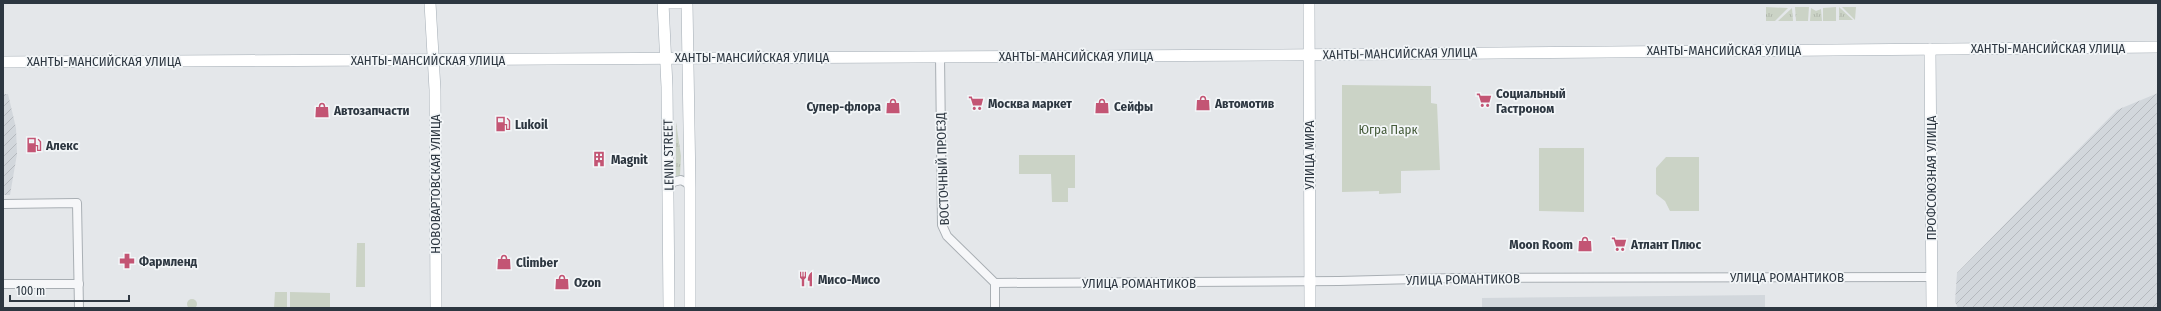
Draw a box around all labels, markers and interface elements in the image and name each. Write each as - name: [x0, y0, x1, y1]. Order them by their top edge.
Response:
- street label: ХАНТЫ-МАНСИЙСКАЯ УЛИЦА: [1971, 41, 2125, 56]
- street label: ХАНТЫ-МАНСИЙСКАЯ УЛИЦА: [1647, 43, 1801, 58]
- street label: ХАНТЫ-МАНСИЙСКАЯ УЛИЦА: [1323, 45, 1478, 62]
- street label: ХАНТЫ-МАНСИЙСКАЯ УЛИЦА: [999, 49, 1153, 64]
- street label: ХАНТЫ-МАНСИЙСКАЯ УЛИЦА: [675, 50, 829, 65]
- street label: ХАНТЫ-МАНСИЙСКАЯ УЛИЦА: [351, 53, 505, 68]
- street label: ХАНТЫ-МАНСИЙСКАЯ УЛИЦА: [27, 54, 181, 69]
- place label: Социальный Гастроном: [1496, 86, 1566, 116]
- supermarket icon: Социальный Гастроном: [1475, 91, 1493, 109]
- supermarket icon: Москва маркет: [967, 94, 985, 112]
- shop icon: Автомотив: [1194, 94, 1212, 112]
- place label: Москва маркет: [988, 96, 1072, 111]
- place label: Автомотив: [1214, 96, 1275, 111]
- shop icon: Супер-флора: [884, 97, 902, 115]
- shop icon: Сейфы: [1093, 97, 1111, 115]
- place label: Супер-флора: [806, 99, 882, 114]
- place label: Сейфы: [1114, 99, 1153, 114]
- shop icon: Автозапчасти: [313, 101, 331, 119]
- place label: Автозапчасти: [333, 103, 410, 118]
- street label: ВОСТОЧНЫЙ ПРОЕЗД: [933, 112, 952, 226]
- street label: НОВОВАРТОВСКАЯ УЛИЦА: [428, 114, 443, 254]
- fuel station icon: Lukoil: [494, 115, 512, 133]
- street label: ПРОФСОЮЗНАЯ УЛИЦА: [1924, 116, 1939, 240]
- place label: Lukoil: [515, 117, 548, 132]
- street label: LENIN STREET: [660, 119, 677, 191]
- street label: УЛИЦА МИРА: [1302, 120, 1317, 191]
- park label: Югра Парк: [1358, 122, 1418, 137]
- fuel station icon: Алекс: [25, 136, 43, 154]
- place label: Алекс: [45, 138, 79, 153]
- building icon: Magnit: [590, 150, 608, 168]
- place label: Magnit: [611, 152, 648, 167]
- shop icon: Moon Room: [1576, 235, 1594, 253]
- supermarket icon: Атлант Плюс: [1610, 235, 1628, 253]
- place label: Moon Room: [1509, 237, 1573, 252]
- place label: Атлант Плюс: [1630, 237, 1701, 252]
- pharmacy icon: Фармленд: [118, 252, 136, 270]
- shop icon: Climber: [495, 253, 513, 271]
- place label: Фармленд: [139, 254, 198, 269]
- place label: Climber: [516, 255, 558, 270]
- restaurant icon: Мисо-Мисо: [797, 270, 815, 288]
- street label: УЛИЦА РОМАНТИКОВ: [1729, 270, 1844, 285]
- street label: УЛИЦА РОМАНТИКОВ: [1405, 271, 1520, 288]
- place label: Мисо-Мисо: [818, 272, 880, 287]
- shop icon: Ozon: [553, 273, 571, 291]
- place label: Ozon: [574, 275, 601, 290]
- street label: УЛИЦА РОМАНТИКОВ: [1081, 276, 1196, 291]
- scale bar: [10, 277, 129, 303]
- text: 100 m: [16, 284, 45, 298]

